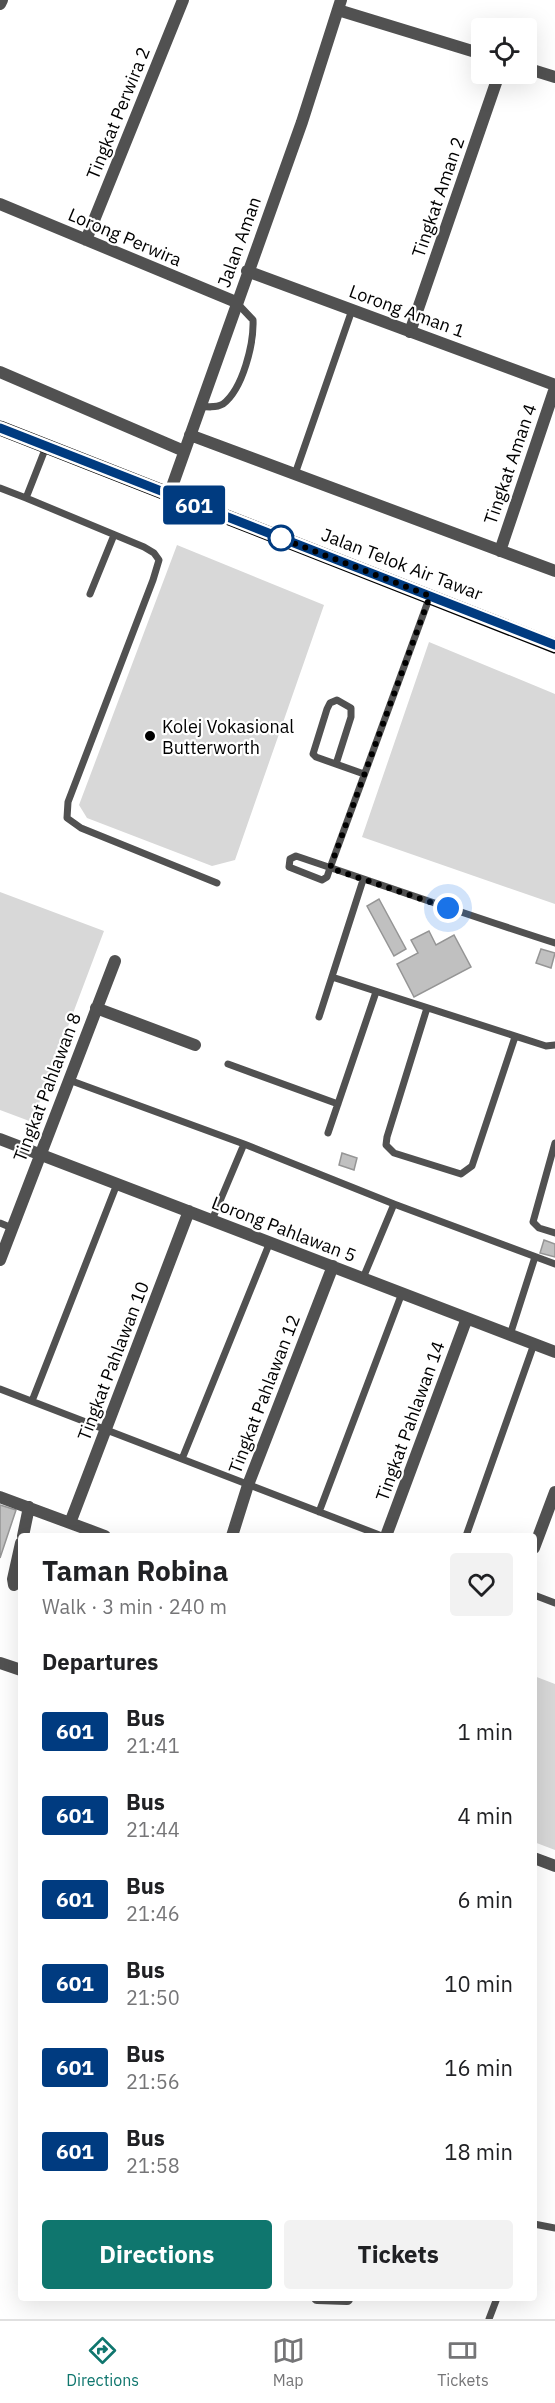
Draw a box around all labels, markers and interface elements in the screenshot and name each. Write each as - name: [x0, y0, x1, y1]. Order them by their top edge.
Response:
- map controls: [471, 18, 537, 84]
- button: locate: [471, 18, 537, 84]
- street label: Tingkat Perwira 2: [81, 43, 155, 183]
- street label: Tingkat Aman 2: [407, 134, 469, 260]
- street label: Jalan Aman: [212, 193, 266, 291]
- street label: Lorong Perwira: [65, 203, 186, 271]
- street label: Lorong Aman 1: [346, 279, 468, 343]
- street label: Tingkat Aman 4: [479, 400, 541, 527]
- line badge: 601: [160, 486, 228, 524]
- text: 601: [175, 491, 213, 519]
- street label: Jalan Telok Air Tawar: [318, 523, 486, 605]
- unlabelled marker: [268, 525, 294, 551]
- place label: Kolej Vokasional Butterworth: [162, 715, 294, 759]
- marker: Kolej Vokasional Butterworth: [143, 729, 157, 743]
- your location: [433, 893, 463, 923]
- street label: Tingkat Pahlawan 8: [8, 1009, 86, 1165]
- street label: Lorong Pahlawan 5: [208, 1191, 360, 1267]
- street label: Tingkat Pahlawan 10: [72, 1278, 154, 1444]
- street label: Tingkat Pahlawan 12: [223, 1311, 305, 1477]
- street label: Tingkat Pahlawan 14: [370, 1338, 450, 1504]
- text: Taman Robina: [42, 1552, 228, 1589]
- button: heart: [450, 1553, 513, 1616]
- text: Walk · 3 min · 240 m: [42, 1593, 227, 1620]
- text: Departures: [42, 1647, 158, 1676]
- text: Bus: [126, 1703, 165, 1732]
- text: 601: [56, 1717, 94, 1745]
- text: 1 min: [457, 1717, 513, 1746]
- text: 21:41: [126, 1732, 180, 1759]
- text: Bus: [126, 1787, 165, 1816]
- text: 601: [56, 1801, 94, 1829]
- text: 4 min: [457, 1801, 513, 1830]
- text: 21:44: [126, 1816, 180, 1843]
- text: Bus: [126, 1871, 165, 1900]
- text: 601: [56, 1885, 94, 1913]
- text: 6 min: [457, 1885, 513, 1914]
- text: 21:46: [126, 1900, 180, 1927]
- text: Bus: [126, 1955, 165, 1984]
- text: 601: [56, 1969, 94, 1997]
- text: 10 min: [444, 1969, 513, 1998]
- text: 21:50: [126, 1984, 180, 2011]
- text: Bus: [126, 2039, 165, 2068]
- text: 601: [56, 2053, 94, 2081]
- text: 16 min: [444, 2053, 513, 2082]
- text: 21:56: [126, 2068, 180, 2095]
- text: Bus: [126, 2123, 165, 2152]
- text: 601: [56, 2137, 94, 2165]
- text: 18 min: [444, 2137, 513, 2166]
- text: 21:58: [126, 2152, 180, 2179]
- button: Directions: [42, 2220, 272, 2289]
- button: Tickets: [284, 2220, 513, 2289]
- tab: Directions: [66, 2334, 139, 2390]
- tab: Map: [272, 2334, 305, 2390]
- tab: Tickets: [437, 2334, 489, 2390]

